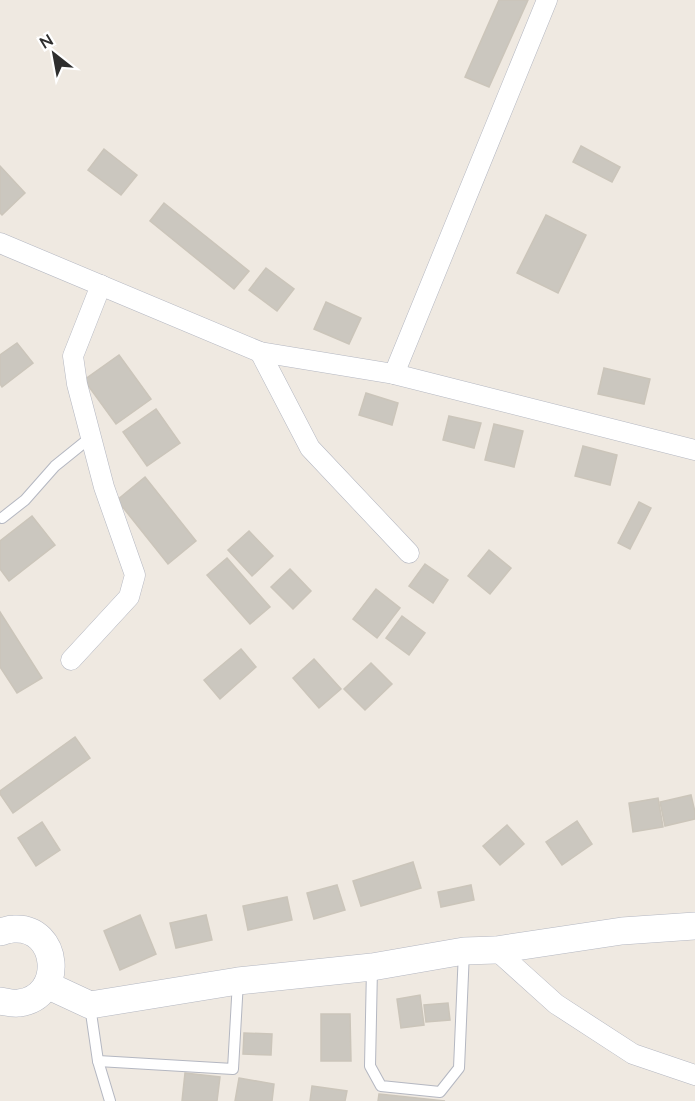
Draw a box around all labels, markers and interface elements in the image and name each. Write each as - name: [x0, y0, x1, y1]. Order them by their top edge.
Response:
- north arrow: [24, 24, 84, 84]
- text: N: [36, 29, 56, 52]

